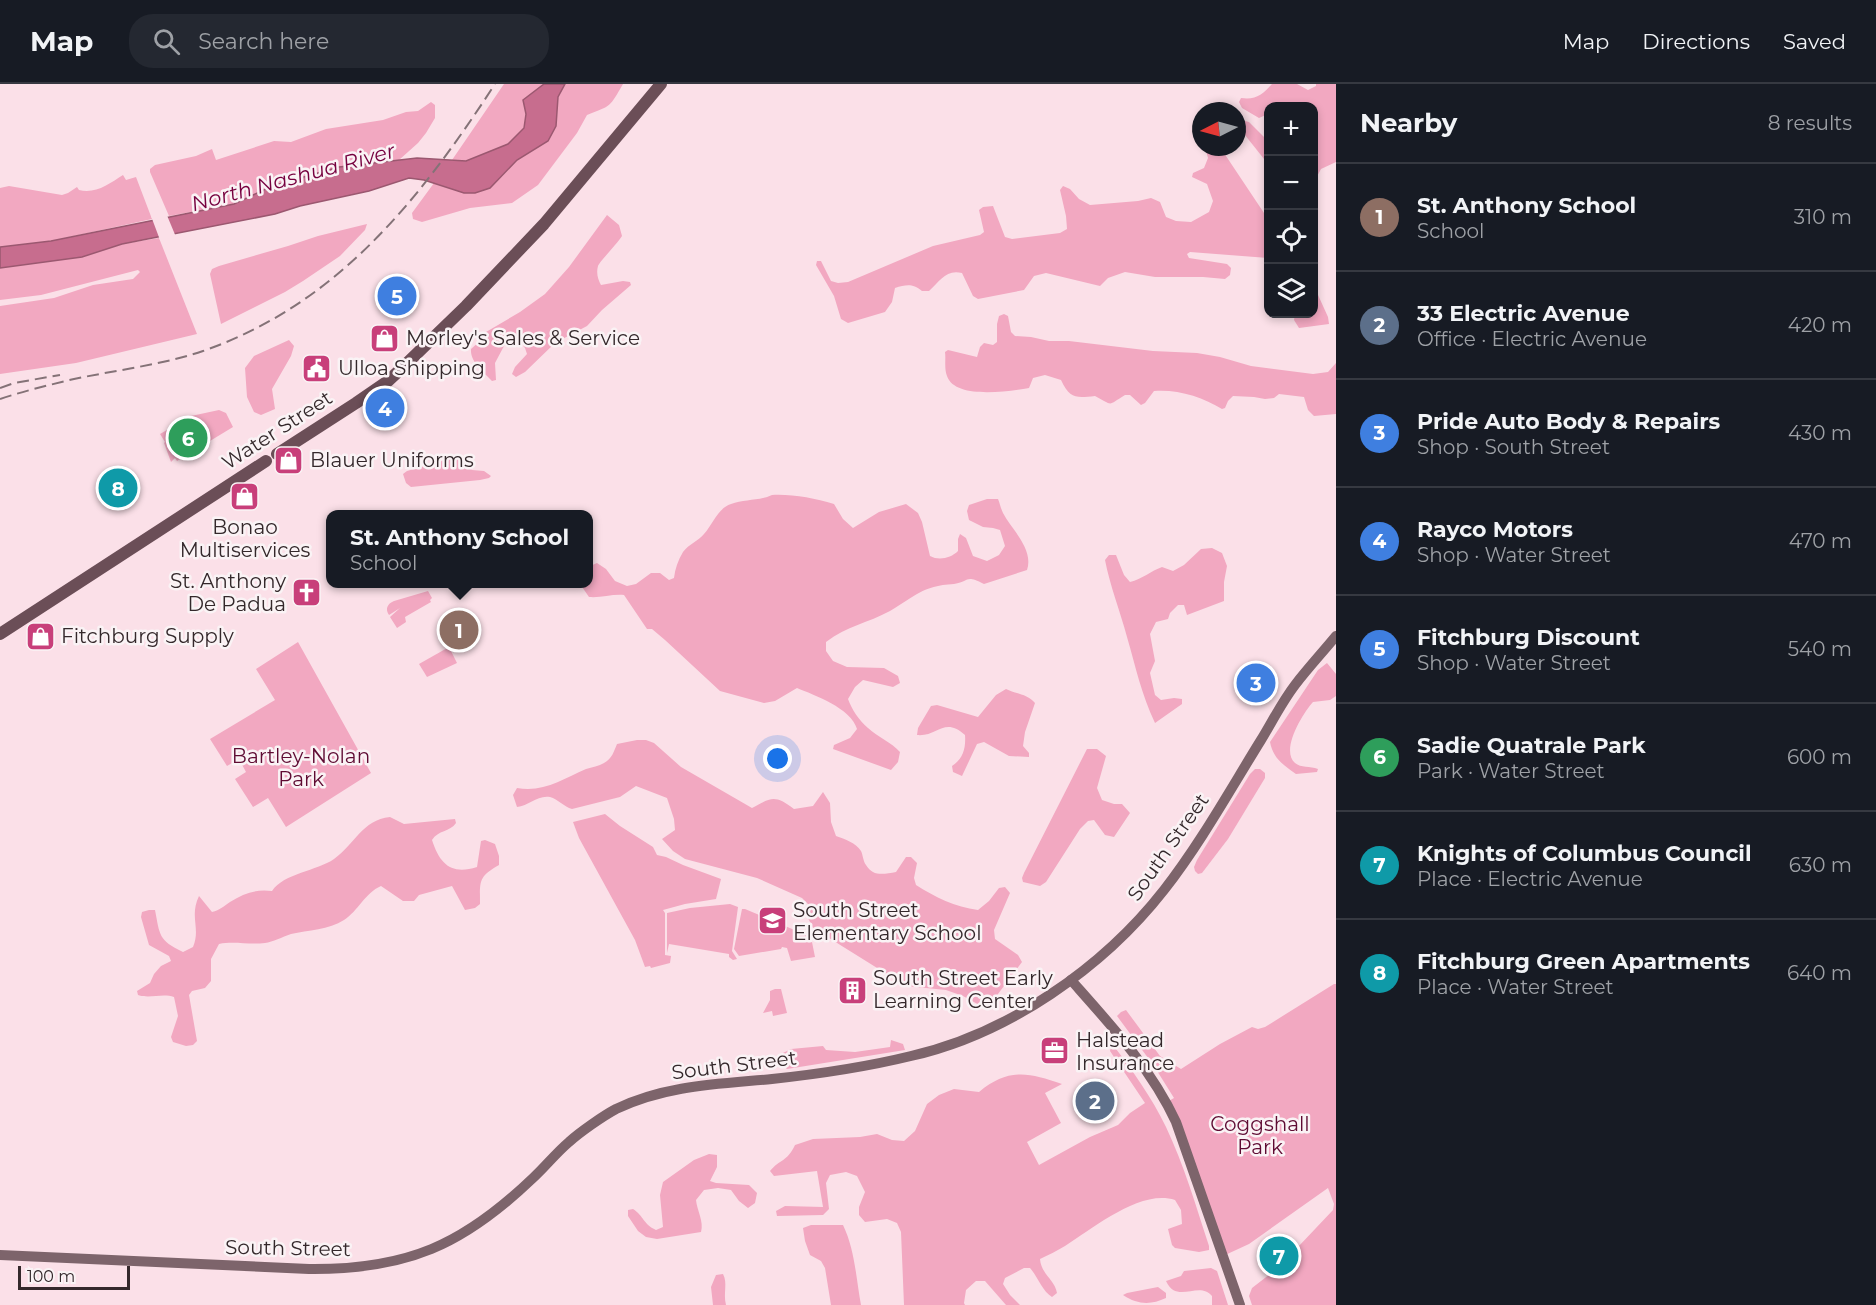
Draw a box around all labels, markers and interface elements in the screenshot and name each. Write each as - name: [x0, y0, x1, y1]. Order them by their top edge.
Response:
- search box: [129, 14, 549, 68]
- text: Map: [30, 24, 93, 58]
- icon: search: [150, 25, 183, 58]
- text: Search here: [198, 28, 329, 55]
- text: Map: [1563, 29, 1609, 54]
- text: Directions: [1642, 29, 1750, 54]
- text: Saved: [1783, 29, 1846, 54]
- north arrow: [1192, 102, 1246, 156]
- map controls: [1264, 102, 1318, 318]
- button: +: [1264, 102, 1318, 156]
- text: Nearby: [1360, 107, 1457, 139]
- text: 8 results: [1768, 111, 1852, 135]
- water label: North Nashua River: [188, 138, 398, 216]
- button: −: [1264, 156, 1318, 210]
- text: St. Anthony School: [1417, 192, 1636, 219]
- text: 1: [1376, 205, 1383, 229]
- text: 310 m: [1794, 205, 1852, 229]
- button: locate: [1264, 210, 1318, 264]
- text: School: [1417, 219, 1484, 243]
- button: layers: [1264, 264, 1318, 318]
- pin: 5: [378, 274, 416, 318]
- text: 33 Electric Avenue: [1417, 300, 1630, 327]
- text: 2: [1374, 313, 1385, 337]
- text: 420 m: [1788, 313, 1852, 337]
- shop icon: Morley's Sales & Service: [369, 322, 401, 354]
- place label: Morley's Sales & Service: [406, 326, 640, 350]
- text: Office · Electric Avenue: [1417, 327, 1647, 351]
- public building icon: Ulloa Shipping: [301, 352, 333, 384]
- place label: Ulloa Shipping: [338, 356, 485, 380]
- street label: Water Street: [217, 385, 337, 475]
- pin: 4: [366, 386, 404, 430]
- text: Pride Auto Body & Repairs: [1417, 408, 1720, 435]
- pin: 6: [168, 416, 207, 460]
- text: 3: [1374, 421, 1385, 445]
- text: 430 m: [1788, 421, 1852, 445]
- text: Shop · South Street: [1417, 435, 1610, 459]
- shop icon: Blauer Uniforms: [273, 444, 305, 476]
- place label: Blauer Uniforms: [310, 448, 474, 472]
- pin: 8: [98, 466, 138, 510]
- shop icon: Bonao Multiservices: [229, 481, 261, 513]
- popup: [326, 510, 593, 588]
- place label: Bonao Multiservices: [180, 515, 311, 562]
- text: Rayco Motors: [1417, 516, 1573, 543]
- text: St. Anthony School: [350, 524, 569, 551]
- text: 4: [1373, 529, 1386, 553]
- text: 470 m: [1789, 529, 1852, 553]
- text: Shop · Water Street: [1417, 543, 1611, 567]
- text: School: [350, 551, 417, 575]
- place label: St. Anthony De Padua: [170, 569, 286, 616]
- church icon: St. Anthony De Padua: [291, 577, 323, 609]
- pin: 1: [440, 608, 478, 652]
- shop icon: Fitchburg Supply: [24, 620, 56, 652]
- place label: Fitchburg Supply: [61, 624, 234, 648]
- text: Fitchburg Discount: [1417, 624, 1640, 651]
- text: 5: [1374, 637, 1385, 661]
- text: 540 m: [1788, 637, 1852, 661]
- text: Shop · Water Street: [1417, 651, 1611, 675]
- pin: 3: [1236, 660, 1276, 706]
- text: Sadie Quatrale Park: [1417, 732, 1646, 759]
- park label: Bartley-Nolan Park: [232, 744, 370, 791]
- your location: [763, 744, 792, 773]
- text: 6: [1373, 745, 1386, 769]
- text: 600 m: [1787, 745, 1852, 769]
- text: Park · Water Street: [1417, 759, 1605, 783]
- street label: South Street: [1122, 789, 1214, 905]
- text: Knights of Columbus Council: [1417, 840, 1752, 867]
- text: 7: [1373, 853, 1386, 877]
- text: 630 m: [1789, 853, 1852, 877]
- text: Place · Electric Avenue: [1417, 867, 1643, 891]
- place label: South Street Elementary School: [793, 898, 982, 945]
- school or university icon: South Street Elementary School: [756, 905, 788, 937]
- text: Fitchburg Green Apartments: [1417, 948, 1750, 975]
- text: 8: [1373, 961, 1386, 985]
- text: 640 m: [1787, 961, 1852, 985]
- place label: South Street Early Learning Center: [873, 966, 1053, 1013]
- building icon: South Street Early Learning Center: [836, 974, 868, 1006]
- text: Place · Water Street: [1417, 975, 1614, 999]
- place label: Halstead Insurance: [1076, 1028, 1174, 1075]
- office icon: Halstead Insurance: [1039, 1035, 1071, 1067]
- street label: South Street: [670, 1045, 798, 1085]
- pin: 2: [1076, 1078, 1114, 1124]
- park label: Coggshall Park: [1210, 1112, 1310, 1159]
- pin: 7: [1260, 1234, 1298, 1278]
- street label: South Street: [225, 1235, 351, 1261]
- scale bar: [18, 1263, 130, 1290]
- text: 100 m: [27, 1267, 75, 1286]

